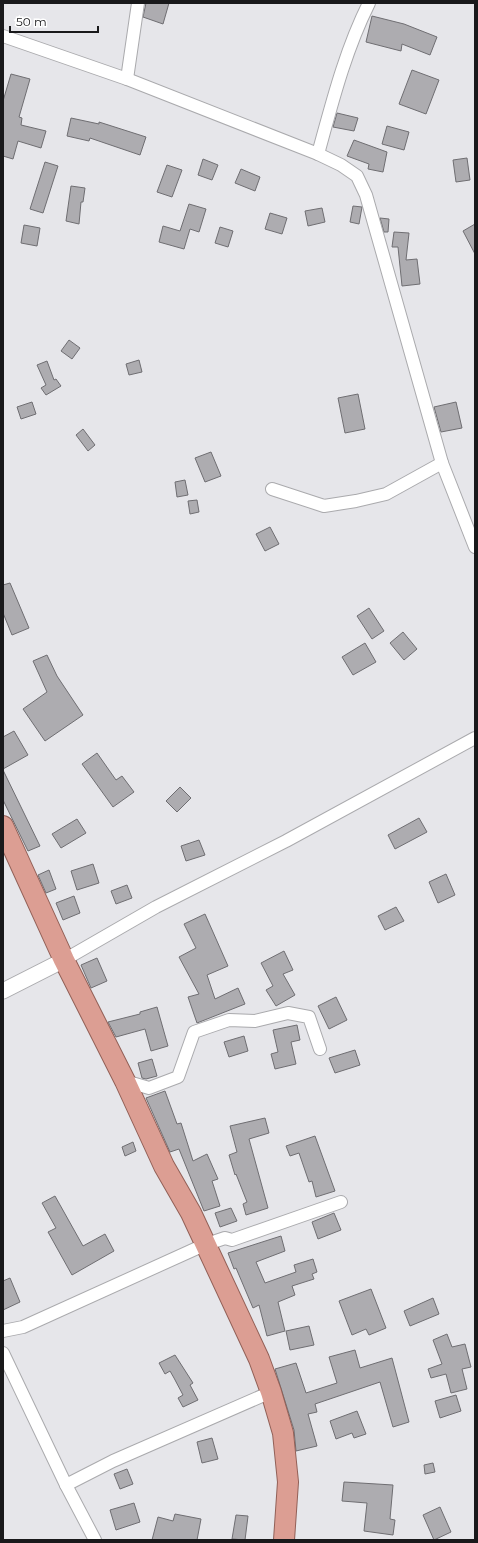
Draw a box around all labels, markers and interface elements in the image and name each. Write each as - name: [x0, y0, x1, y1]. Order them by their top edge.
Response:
- scale bar: [10, 8, 98, 34]
- text: 50 m: [16, 14, 47, 29]

